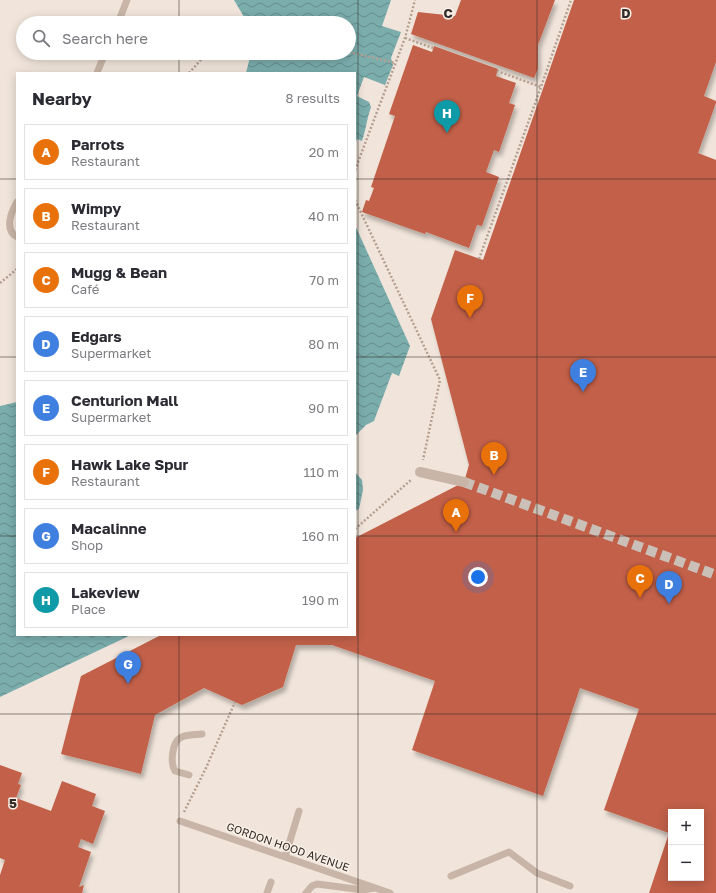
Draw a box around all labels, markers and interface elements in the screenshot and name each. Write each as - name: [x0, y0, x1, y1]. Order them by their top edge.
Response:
- text: C: [443, 5, 453, 21]
- text: D: [621, 5, 631, 21]
- search box: [16, 16, 356, 60]
- icon: search: [30, 27, 52, 49]
- text: Search here: [62, 29, 148, 47]
- text: Nearby: [32, 88, 92, 109]
- text: 8 results: [286, 90, 340, 106]
- pin: H: [434, 100, 460, 133]
- text: Parrots: [71, 135, 124, 153]
- text: A: [41, 144, 51, 160]
- text: 20 m: [309, 144, 339, 160]
- text: Restaurant: [71, 153, 140, 169]
- text: Wimpy: [71, 199, 121, 217]
- text: B: [41, 208, 51, 224]
- text: 40 m: [308, 208, 339, 224]
- text: Restaurant: [71, 217, 140, 233]
- text: Mugg & Bean: [71, 263, 167, 281]
- text: C: [41, 272, 51, 288]
- text: 70 m: [309, 272, 339, 288]
- text: Café: [71, 281, 99, 297]
- pin: F: [457, 285, 483, 318]
- text: Edgars: [71, 327, 122, 345]
- text: D: [41, 336, 51, 352]
- text: 80 m: [308, 336, 339, 352]
- text: Supermarket: [71, 345, 152, 361]
- pin: E: [570, 359, 596, 392]
- text: Centurion Mall: [71, 391, 178, 409]
- text: E: [42, 400, 50, 416]
- text: 90 m: [308, 400, 339, 416]
- text: Supermarket: [71, 409, 152, 425]
- pin: B: [481, 442, 507, 475]
- text: Hawk Lake Spur: [71, 455, 188, 473]
- text: F: [42, 464, 50, 480]
- text: 110 m: [304, 464, 339, 480]
- text: Restaurant: [71, 473, 140, 489]
- pin: A: [443, 499, 469, 532]
- text: Macalinne: [71, 519, 147, 537]
- text: G: [41, 528, 51, 544]
- text: 160 m: [302, 528, 339, 544]
- text: Shop: [71, 537, 103, 553]
- pin: C: [627, 565, 653, 598]
- your location: [468, 567, 488, 587]
- pin: D: [656, 571, 682, 604]
- text: Lakeview: [71, 583, 140, 601]
- text: H: [41, 592, 51, 608]
- text: 190 m: [302, 592, 339, 608]
- text: Place: [71, 601, 106, 617]
- pin: G: [115, 651, 141, 684]
- text: 5: [9, 795, 17, 811]
- map controls: [668, 809, 704, 881]
- button: +: [668, 809, 704, 845]
- street label: GORDON HOOD AVENUE: [225, 819, 352, 874]
- button: −: [668, 845, 704, 881]

